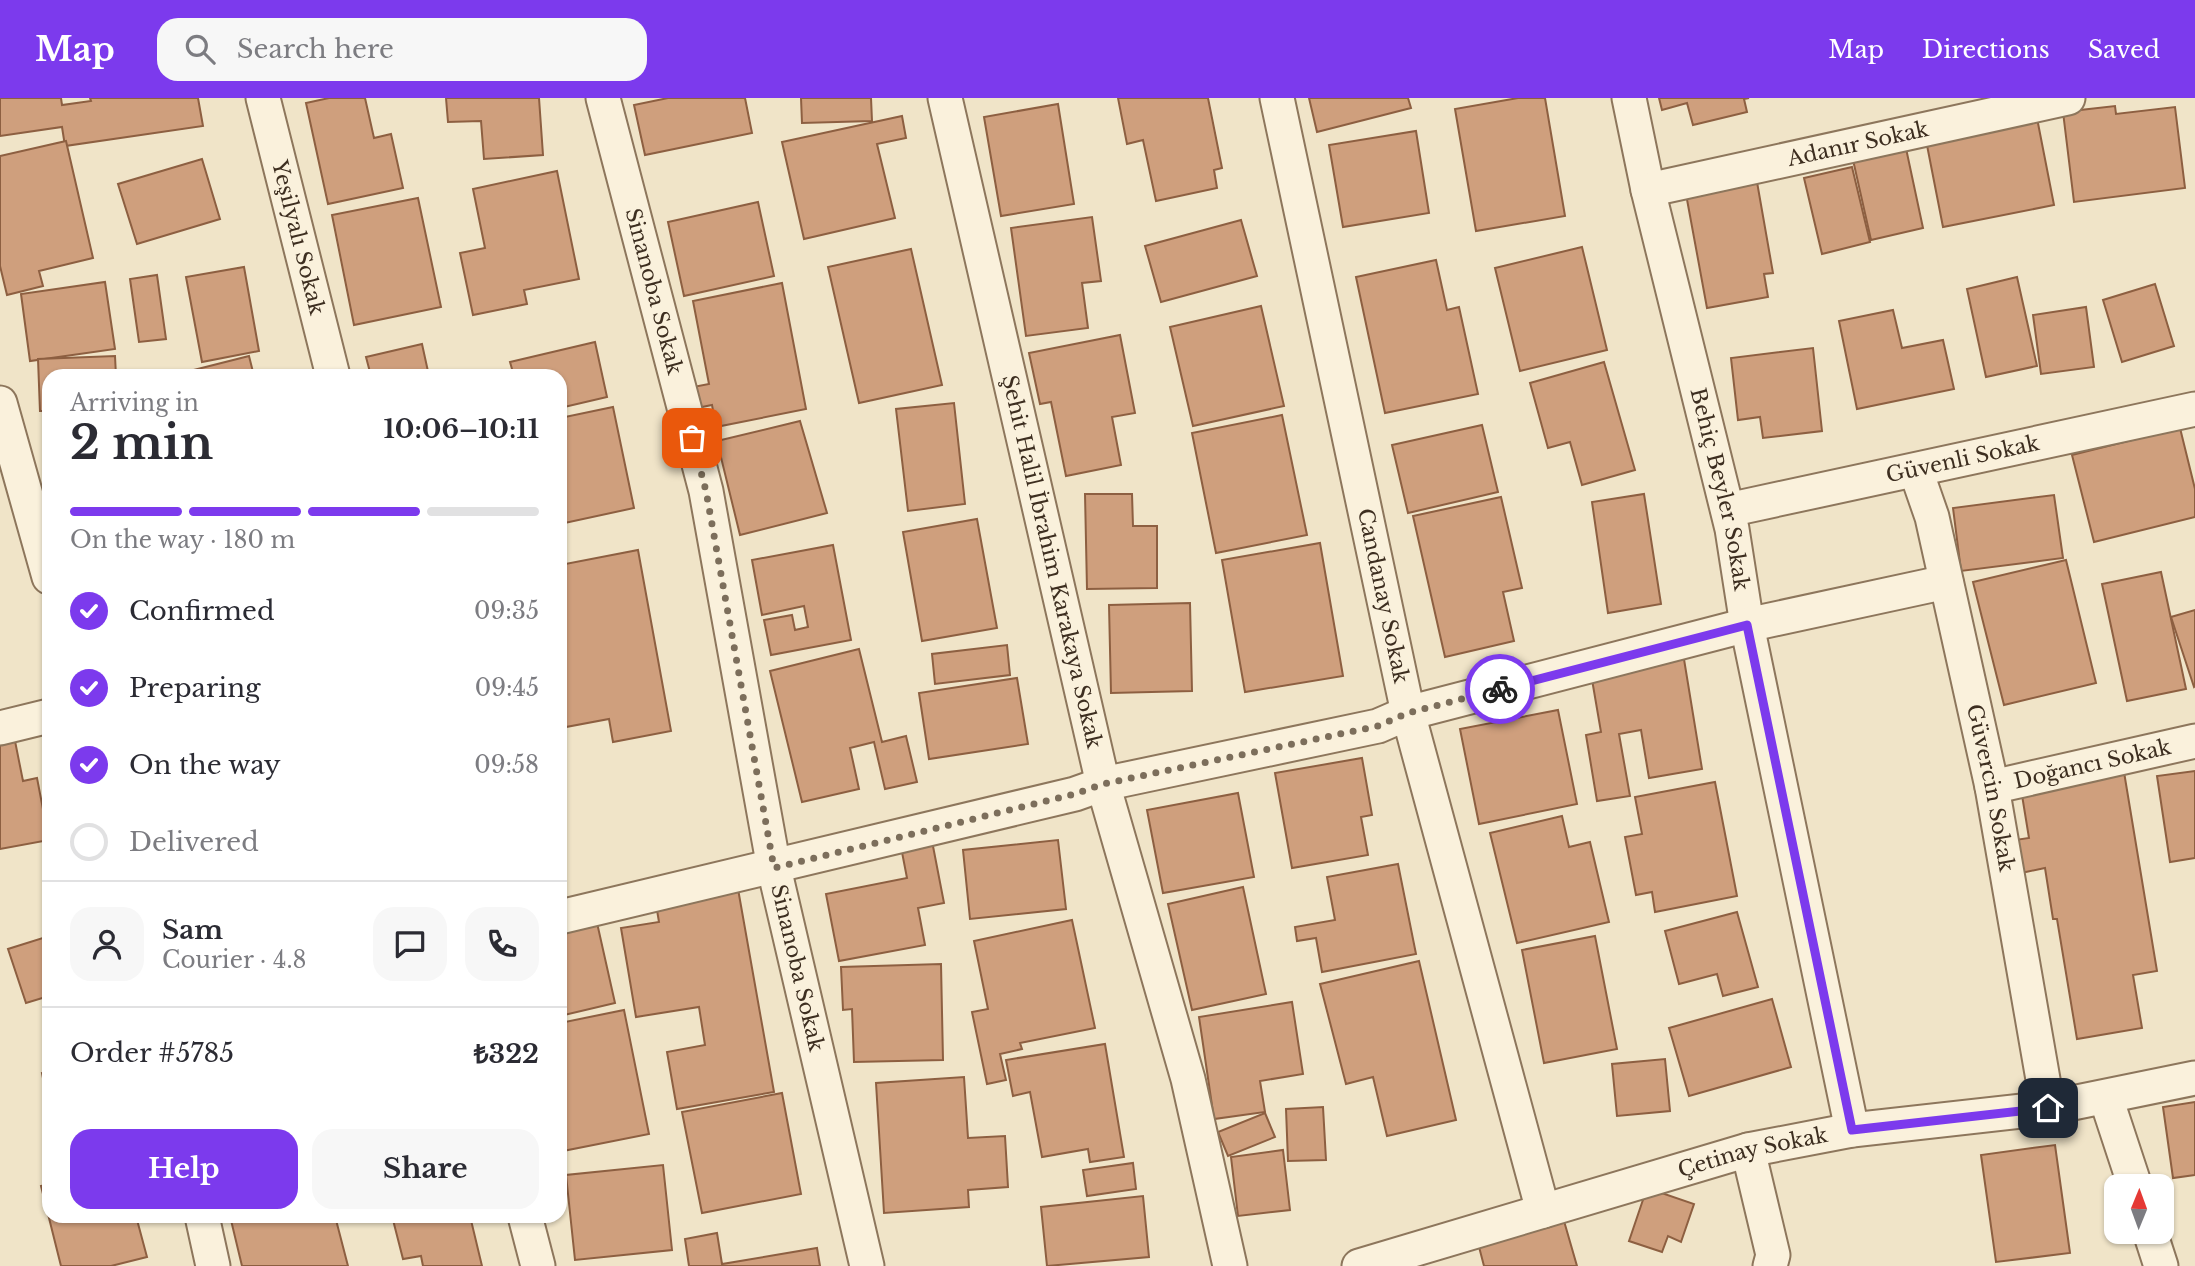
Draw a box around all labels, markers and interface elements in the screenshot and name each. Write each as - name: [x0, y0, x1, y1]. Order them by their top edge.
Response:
- search box: [157, 18, 647, 81]
- text: Map: [35, 29, 115, 70]
- icon: search: [181, 30, 219, 68]
- text: Search here: [237, 33, 394, 65]
- text: Map: [1828, 35, 1884, 64]
- text: Directions: [1922, 35, 2050, 64]
- text: Saved: [2088, 35, 2160, 64]
- street label: Adanır Sokak: [1784, 116, 1931, 172]
- street label: Yeşilyalı Sokak: [266, 157, 330, 318]
- street label: Sinanoba Sokak: [619, 205, 688, 378]
- street label: Şehit Halil İbrahim Karakaya Sokak: [996, 372, 1107, 751]
- street label: Behiç Beyler Sokak: [1685, 385, 1755, 593]
- text: Arriving in: [70, 389, 199, 417]
- pin: [662, 408, 722, 468]
- text: 10:06–10:11: [383, 413, 539, 445]
- text: 2 min: [70, 414, 213, 471]
- icon: bag: [673, 419, 711, 457]
- street label: Güvenli Sokak: [1884, 430, 2042, 488]
- street label: Candanay Sokak: [1352, 506, 1414, 686]
- text: On the way · 180 m: [70, 526, 295, 554]
- icon: check: [70, 592, 108, 630]
- text: Confirmed: [129, 595, 274, 627]
- text: 09:35: [474, 597, 539, 625]
- courier: [1465, 654, 1535, 724]
- icon: check: [70, 669, 108, 707]
- icon: bike: [1481, 670, 1519, 708]
- text: Preparing: [129, 672, 261, 704]
- text: 09:45: [475, 674, 539, 702]
- street label: Güvercin Sokak: [1961, 702, 2020, 874]
- street label: Doğancı Sokak: [2011, 734, 2174, 795]
- icon: check: [70, 746, 108, 784]
- text: On the way: [129, 749, 281, 781]
- text: 09:58: [474, 751, 539, 779]
- text: Delivered: [129, 826, 259, 858]
- street label: Sinanoba Sokak: [765, 882, 829, 1054]
- button: person: [70, 907, 144, 981]
- button: chat: [373, 907, 447, 981]
- button: phone: [465, 907, 539, 981]
- text: Sam: [162, 914, 223, 946]
- text: Courier · 4.8: [162, 946, 307, 974]
- text: Order #5785: [70, 1037, 234, 1069]
- text: ₺322: [474, 1038, 539, 1070]
- pin: [2018, 1078, 2078, 1138]
- icon: home: [2029, 1089, 2067, 1127]
- street label: Çetinay Sokak: [1675, 1122, 1830, 1183]
- button: Help: [70, 1129, 298, 1209]
- button: Share: [312, 1129, 539, 1209]
- north arrow: [2104, 1174, 2174, 1244]
- map controls: [2104, 1174, 2174, 1244]

